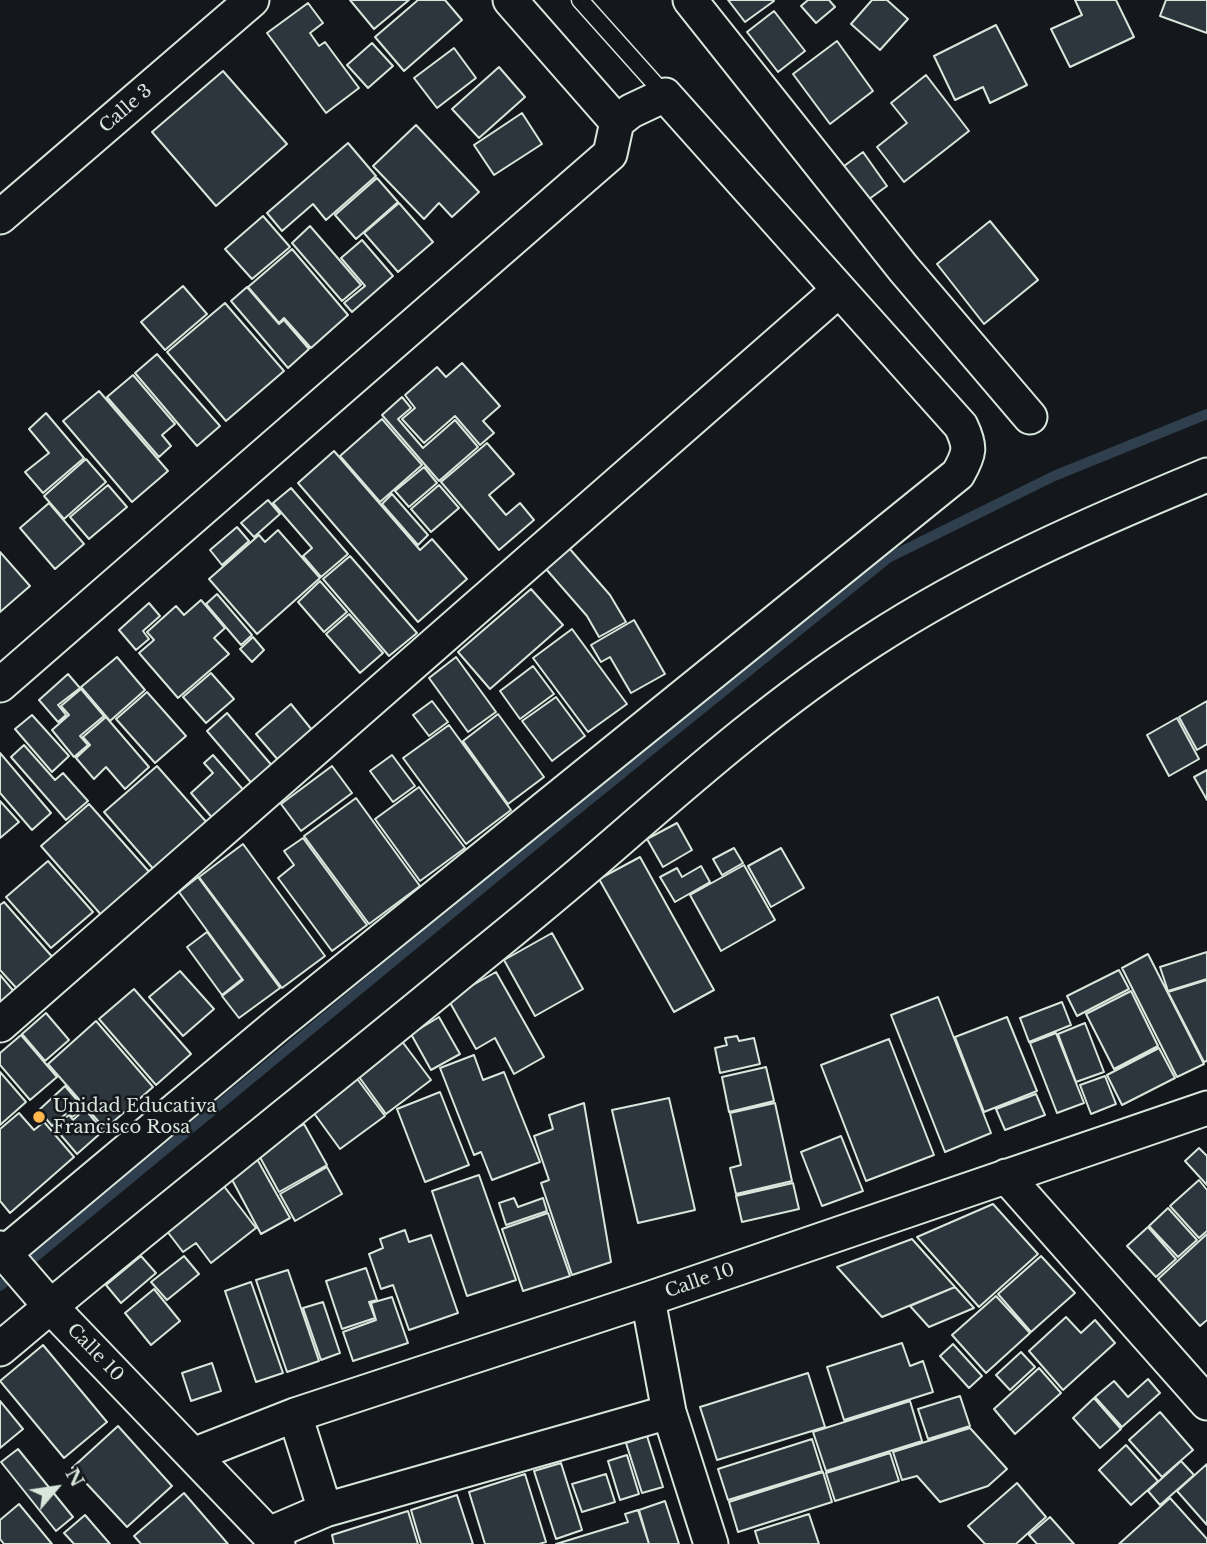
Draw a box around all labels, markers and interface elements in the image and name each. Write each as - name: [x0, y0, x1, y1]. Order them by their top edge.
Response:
- street label: Calle 3: [95, 80, 157, 138]
- place label: Unidad Educativa Francisco Rosa: [53, 1096, 216, 1138]
- marker: Unidad Educativa Francisco Rosa: [31, 1109, 47, 1125]
- street label: Calle 10: [662, 1259, 738, 1303]
- street label: Calle 10: [62, 1319, 128, 1387]
- north arrow: [21, 1453, 91, 1523]
- text: N: [60, 1464, 89, 1491]

